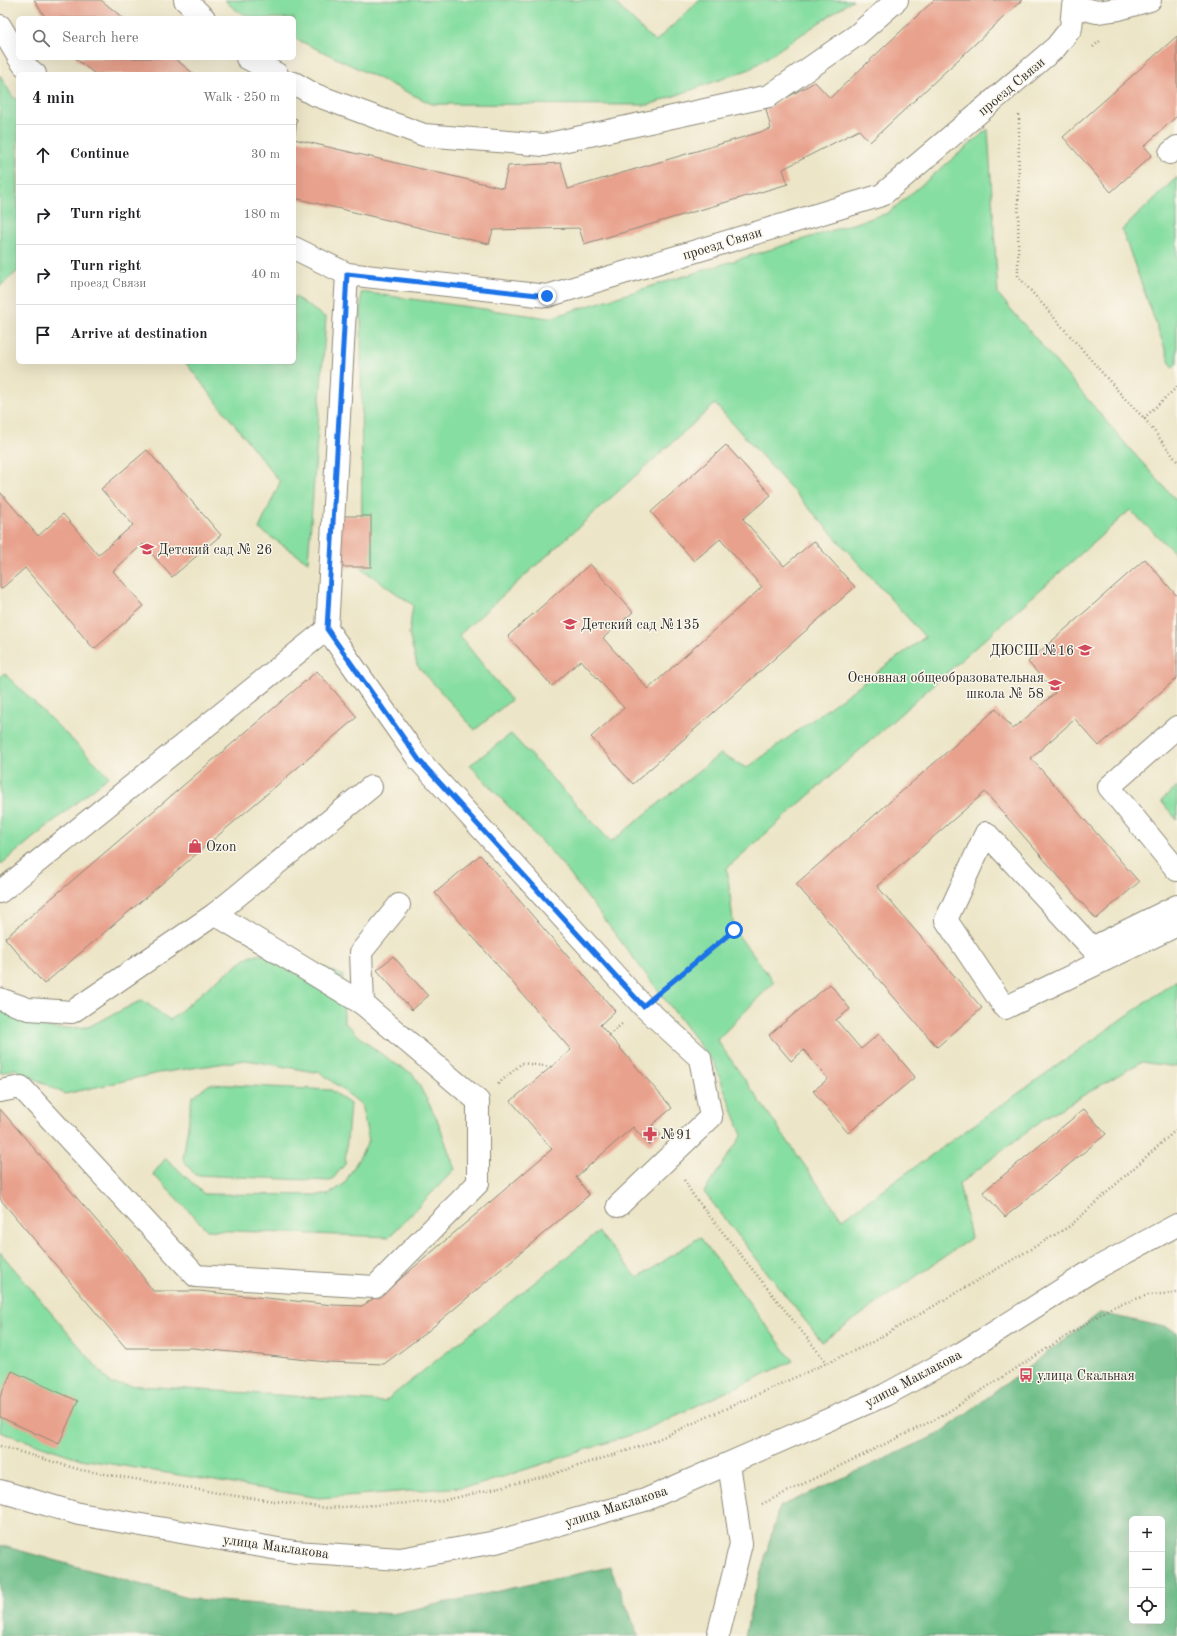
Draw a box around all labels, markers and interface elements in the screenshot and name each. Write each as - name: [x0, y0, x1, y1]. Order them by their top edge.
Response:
- search box: [16, 16, 296, 60]
- icon: search: [30, 27, 52, 49]
- text: Search here: [62, 31, 139, 46]
- street label: проезд Связи: [976, 55, 1048, 119]
- text: 4 min: [32, 90, 75, 107]
- text: Walk · 250 m: [203, 91, 280, 104]
- icon: ahead: [32, 144, 54, 166]
- text: Continue: [70, 147, 129, 162]
- text: 30 m: [251, 148, 280, 161]
- icon: right: [32, 204, 54, 226]
- text: Turn right: [70, 207, 141, 222]
- text: 180 m: [243, 208, 280, 221]
- street label: проезд Связи: [681, 225, 764, 263]
- text: Turn right: [70, 259, 141, 274]
- icon: right: [32, 264, 54, 286]
- text: 40 m: [251, 268, 280, 281]
- text: проезд Связи: [70, 277, 146, 290]
- route end: [538, 287, 556, 305]
- icon: arrive: [32, 324, 54, 346]
- text: Arrive at destination: [70, 327, 208, 342]
- school or university icon: Детский сад № 26: [139, 541, 155, 557]
- place label: Детский сад № 26: [158, 543, 272, 557]
- school or university icon: Детский сад №135: [562, 616, 578, 632]
- place label: Детский сад №135: [581, 618, 700, 632]
- school or university icon: ДЮСШ №16: [1077, 642, 1093, 658]
- place label: ДЮСШ №16: [990, 644, 1074, 658]
- place label: Основная общеобразовательная школа № 58: [848, 671, 1044, 701]
- school or university icon: Основная общеобразовательная школа № 58: [1047, 677, 1063, 693]
- shop icon: Ozon: [187, 838, 203, 854]
- place label: Ozon: [206, 840, 237, 854]
- route start: [725, 921, 743, 939]
- pharmacy icon: №91: [642, 1126, 658, 1142]
- place label: №91: [661, 1128, 692, 1142]
- street label: улица Маклакова: [863, 1348, 964, 1410]
- bus stop icon: улица Скальная: [1018, 1367, 1034, 1383]
- place label: улица Скальная: [1037, 1369, 1135, 1383]
- street label: улица Маклакова: [563, 1484, 669, 1530]
- map controls: [1129, 1516, 1165, 1624]
- button: +: [1129, 1516, 1165, 1552]
- street label: улица Маклакова: [222, 1533, 330, 1561]
- button: −: [1129, 1552, 1165, 1588]
- button: locate: [1129, 1588, 1165, 1624]

